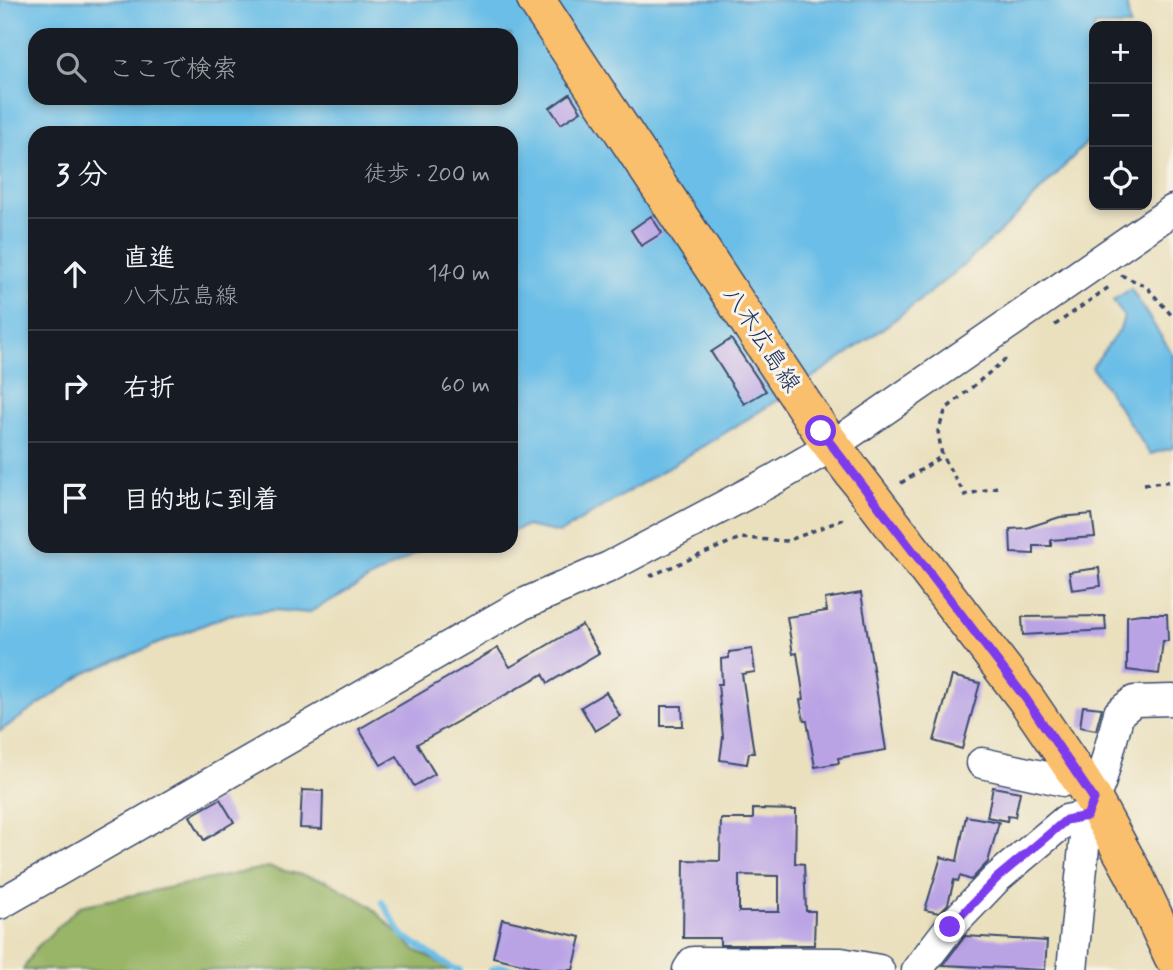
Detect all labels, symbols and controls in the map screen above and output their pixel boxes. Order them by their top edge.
map controls [1089,21,1152,210]
button: + [1089,21,1152,84]
search box [28,28,518,105]
icon: search [52,48,90,86]
text: ここで検索 [108,53,238,87]
button: − [1089,84,1152,147]
button: locate [1089,147,1152,210]
text: 3 分 [56,156,108,195]
text: 徒歩 · 200 m [364,160,490,190]
text: 直進 [123,242,175,276]
icon: ahead [56,255,94,293]
text: 140 m [427,259,490,289]
street label: 八木広島線 [715,281,807,399]
text: 八木広島線 [123,282,238,312]
icon: right [56,367,94,405]
text: 60 m [441,371,490,401]
text: 右折 [123,372,175,406]
route start [805,415,836,446]
icon: arrive [56,479,94,517]
text: 目的地に到着 [123,484,279,518]
route end [934,911,965,942]

